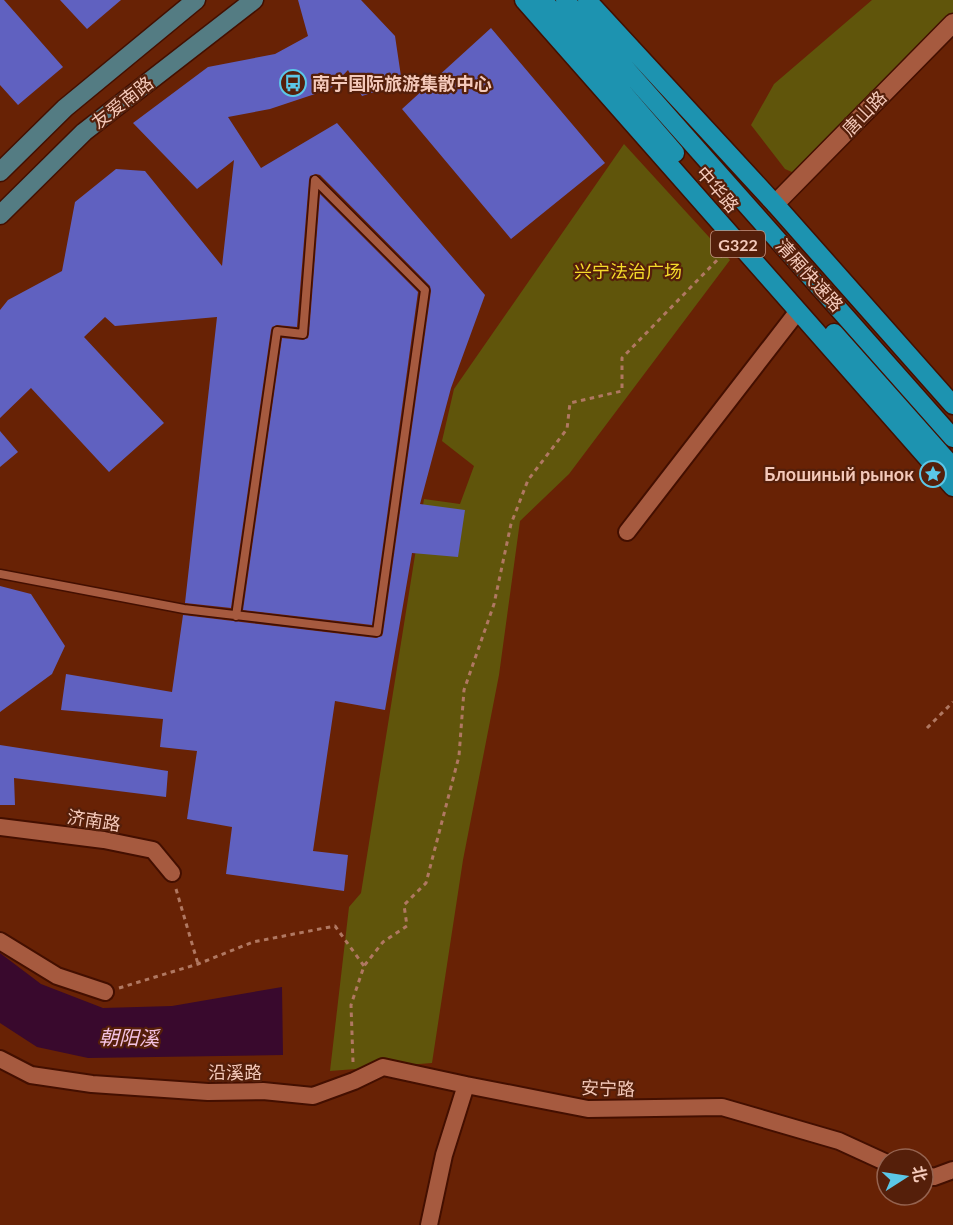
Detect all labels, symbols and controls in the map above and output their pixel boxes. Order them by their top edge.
bus stop icon: 南宁国际旅游集散中心 [278,68,308,98]
street label: 友爱南路 [87,71,157,133]
place label: 南宁国际旅游集散中心 [312,72,492,94]
street label: 唐山路 [837,86,891,140]
street label: 中华路 [692,161,744,217]
road number: G322 [711,231,765,257]
street label: 清厢快速路 [772,234,848,316]
park label: 兴宁法治广场 [574,260,682,282]
place icon: Блошиный рынок [918,459,948,489]
place label: Блошиный рынок [764,463,914,485]
street label: 济南路 [66,805,122,835]
water label: 朝阳溪 [99,1024,161,1050]
street label: 沿溪路 [208,1061,262,1083]
street label: 安宁路 [581,1076,635,1100]
north arrow [875,1147,935,1207]
text: 北 [909,1164,931,1184]

